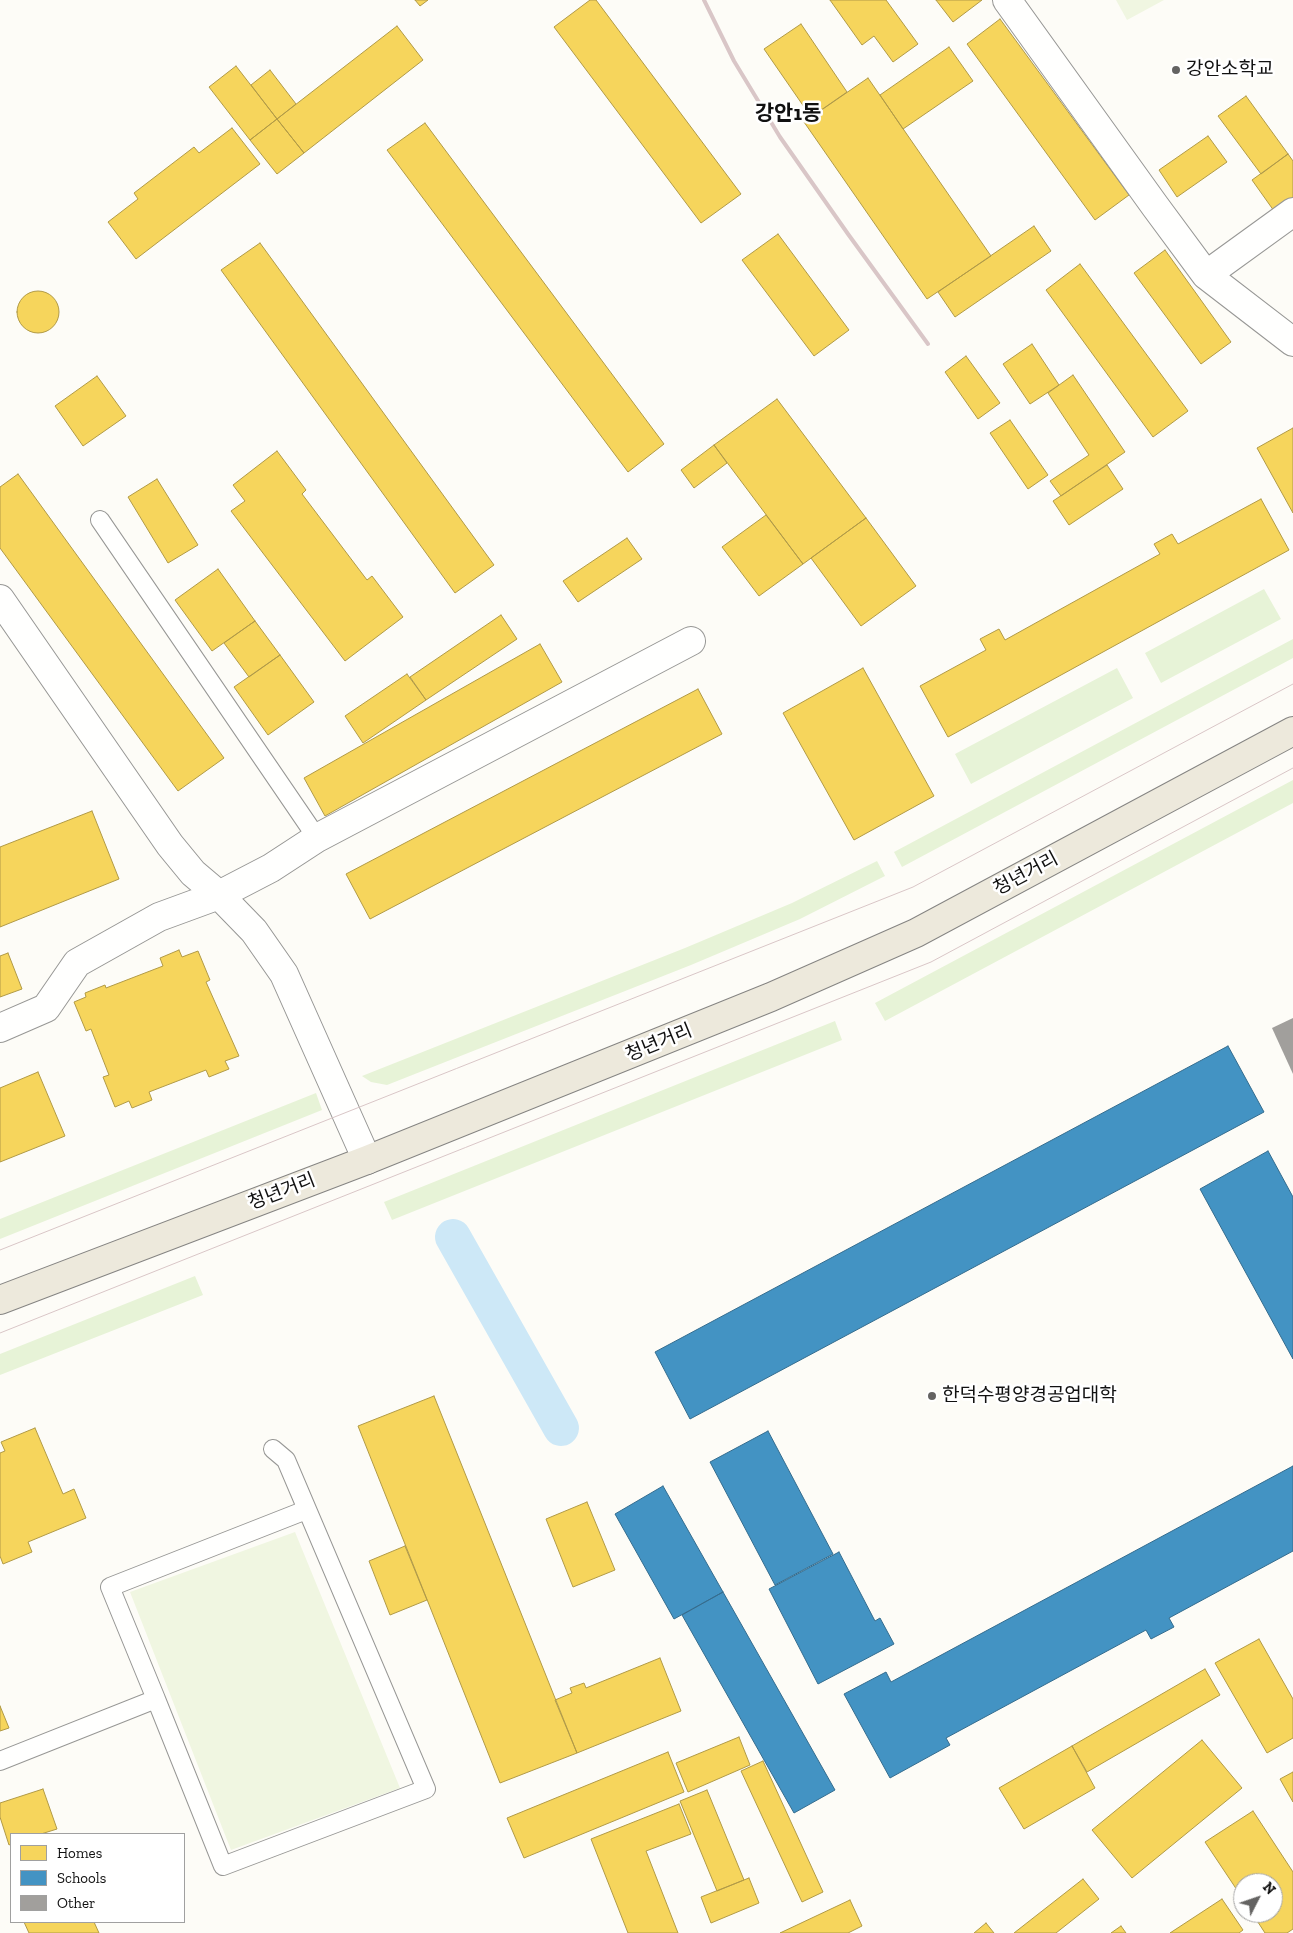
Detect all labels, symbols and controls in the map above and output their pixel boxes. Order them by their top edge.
place label: 강안소학교 [1186,59,1273,81]
marker: 강안소학교 [1170,64,1182,76]
district label: 강안1동 [755,101,821,127]
street label: 청년거리 [990,848,1062,900]
street label: 청년거리 [622,1019,696,1067]
street label: 청년거리 [245,1169,319,1215]
place label: 한덕수평양경공업대학 [942,1385,1117,1407]
marker: 한덕수평양경공업대학 [926,1390,938,1402]
legend [10,1833,185,1923]
text: Homes [57,1844,102,1862]
text: Schools [57,1869,106,1887]
north arrow [1233,1873,1283,1923]
text: N [1259,1879,1279,1898]
text: Other [57,1894,95,1912]

